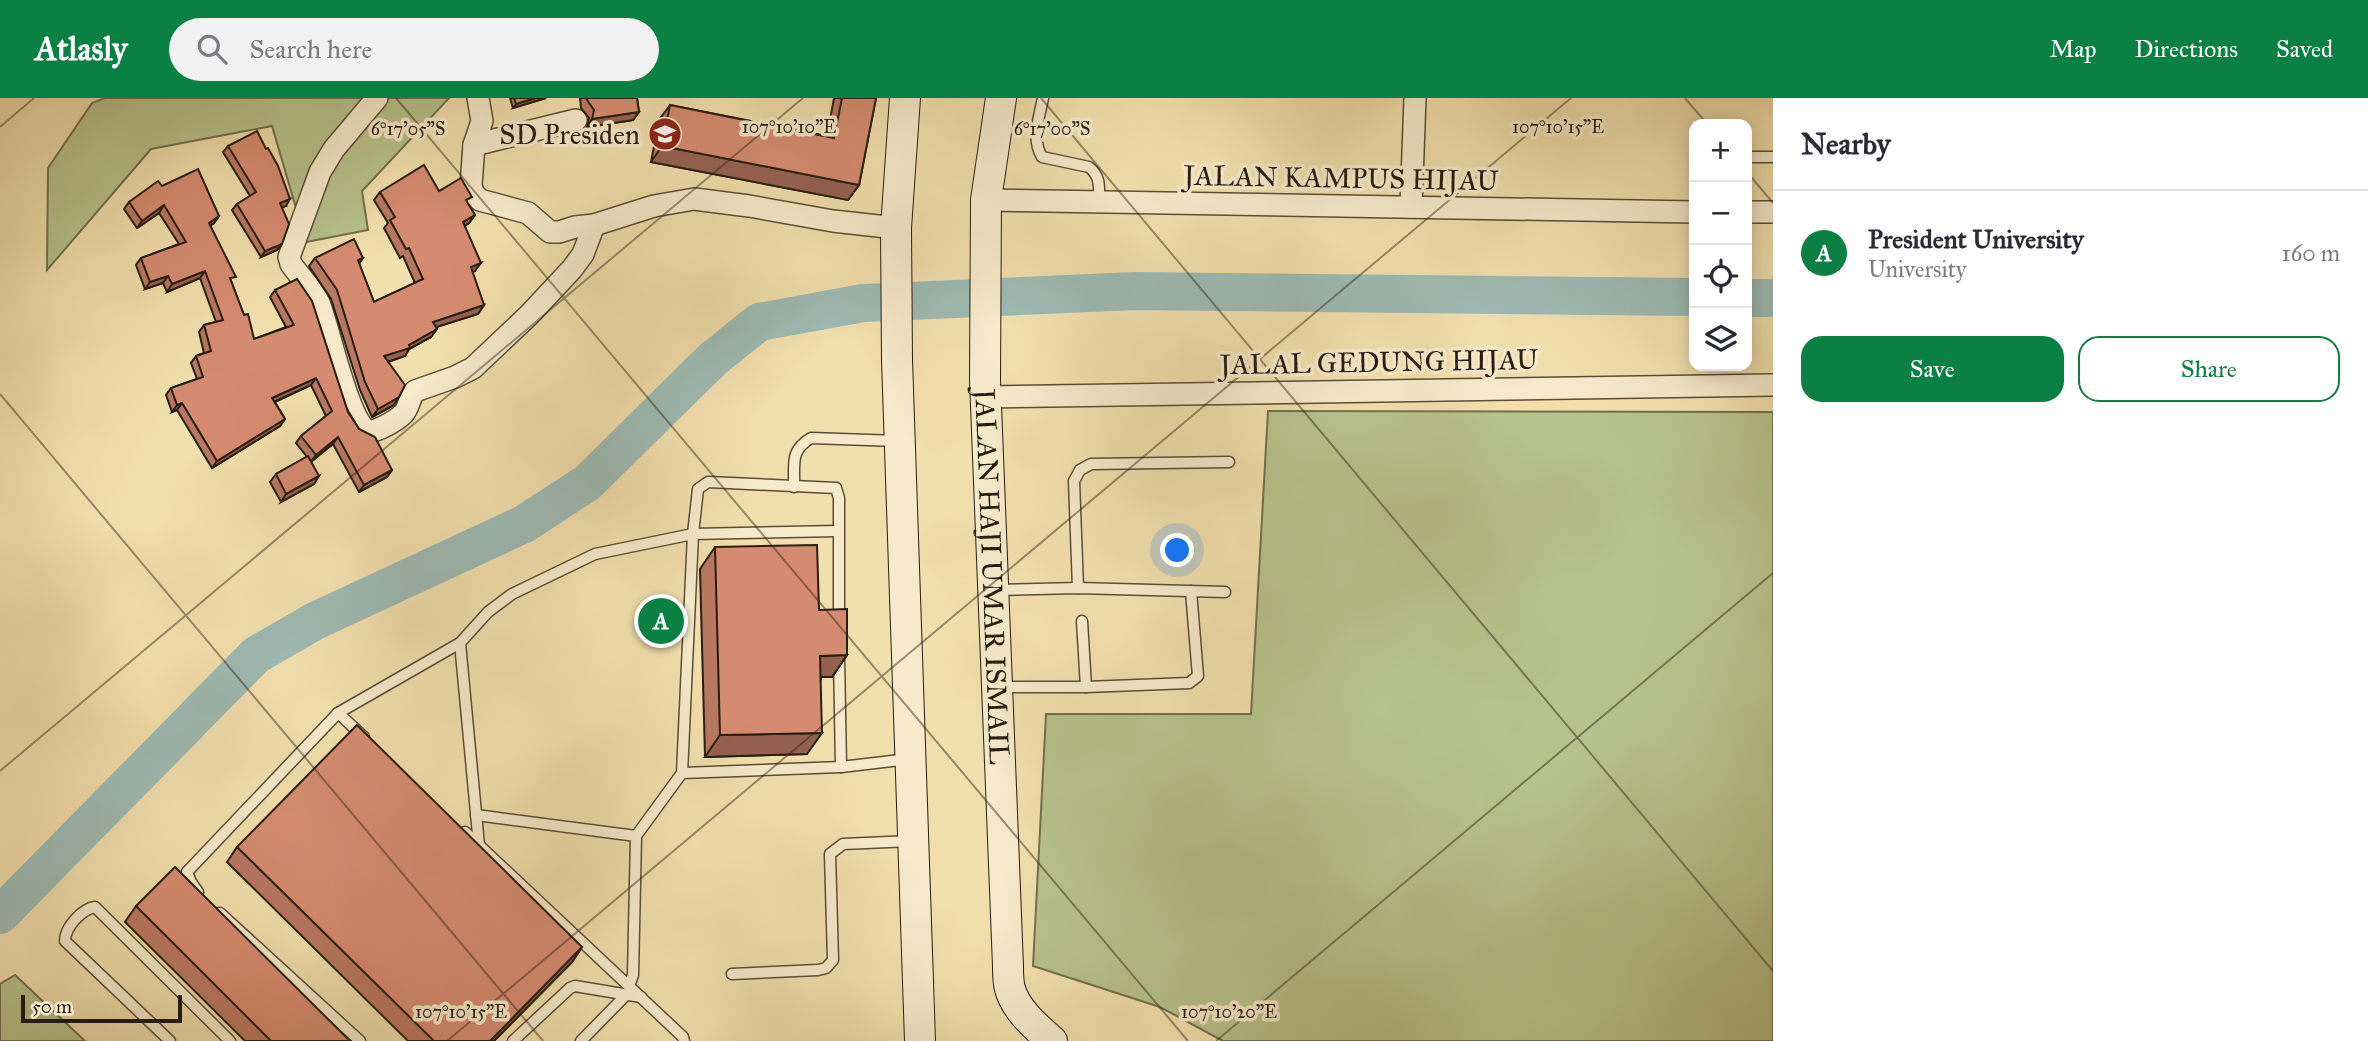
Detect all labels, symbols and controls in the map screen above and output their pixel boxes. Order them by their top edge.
search box [169,18,659,81]
text: Atlasly [35,29,127,69]
icon: search [193,30,231,68]
text: Search here [249,33,372,65]
text: Map [2050,34,2097,64]
text: Directions [2135,34,2238,64]
text: Saved [2276,34,2333,64]
school or university icon: SD Presiden [646,115,684,153]
text: 107°10'10"E [742,116,836,138]
text: 107°10'15"E [1512,116,1604,138]
place label: SD Presiden [499,117,640,152]
text: 6°17'05"S [371,118,445,140]
text: 6°17'00"S [1014,118,1090,140]
map controls [1689,119,1752,371]
button: + [1689,119,1752,182]
text: Nearby [1801,126,1891,162]
street label: JALAN KAMPUS HIJAU [1180,158,1500,198]
button: − [1689,182,1752,245]
text: President University [1868,223,2084,255]
text: A [1816,239,1832,267]
text: 160 m [2282,239,2340,267]
button: locate [1689,245,1752,308]
text: University [1868,255,1967,283]
button: layers [1689,308,1752,371]
button: Save [1801,336,2064,402]
button: Share [2078,336,2340,402]
street label: JALAL GEDUNG HIJAU [1216,342,1539,382]
street label: JALAN HAJI UMAR ISMAIL [968,385,1018,766]
your location [1160,533,1194,567]
pin: A [638,595,684,647]
scale bar [21,992,182,1024]
text: 50 m [32,995,72,1018]
text: 107°10'15"E [415,1001,507,1023]
text: 107°10'20"E [1181,1001,1277,1023]

